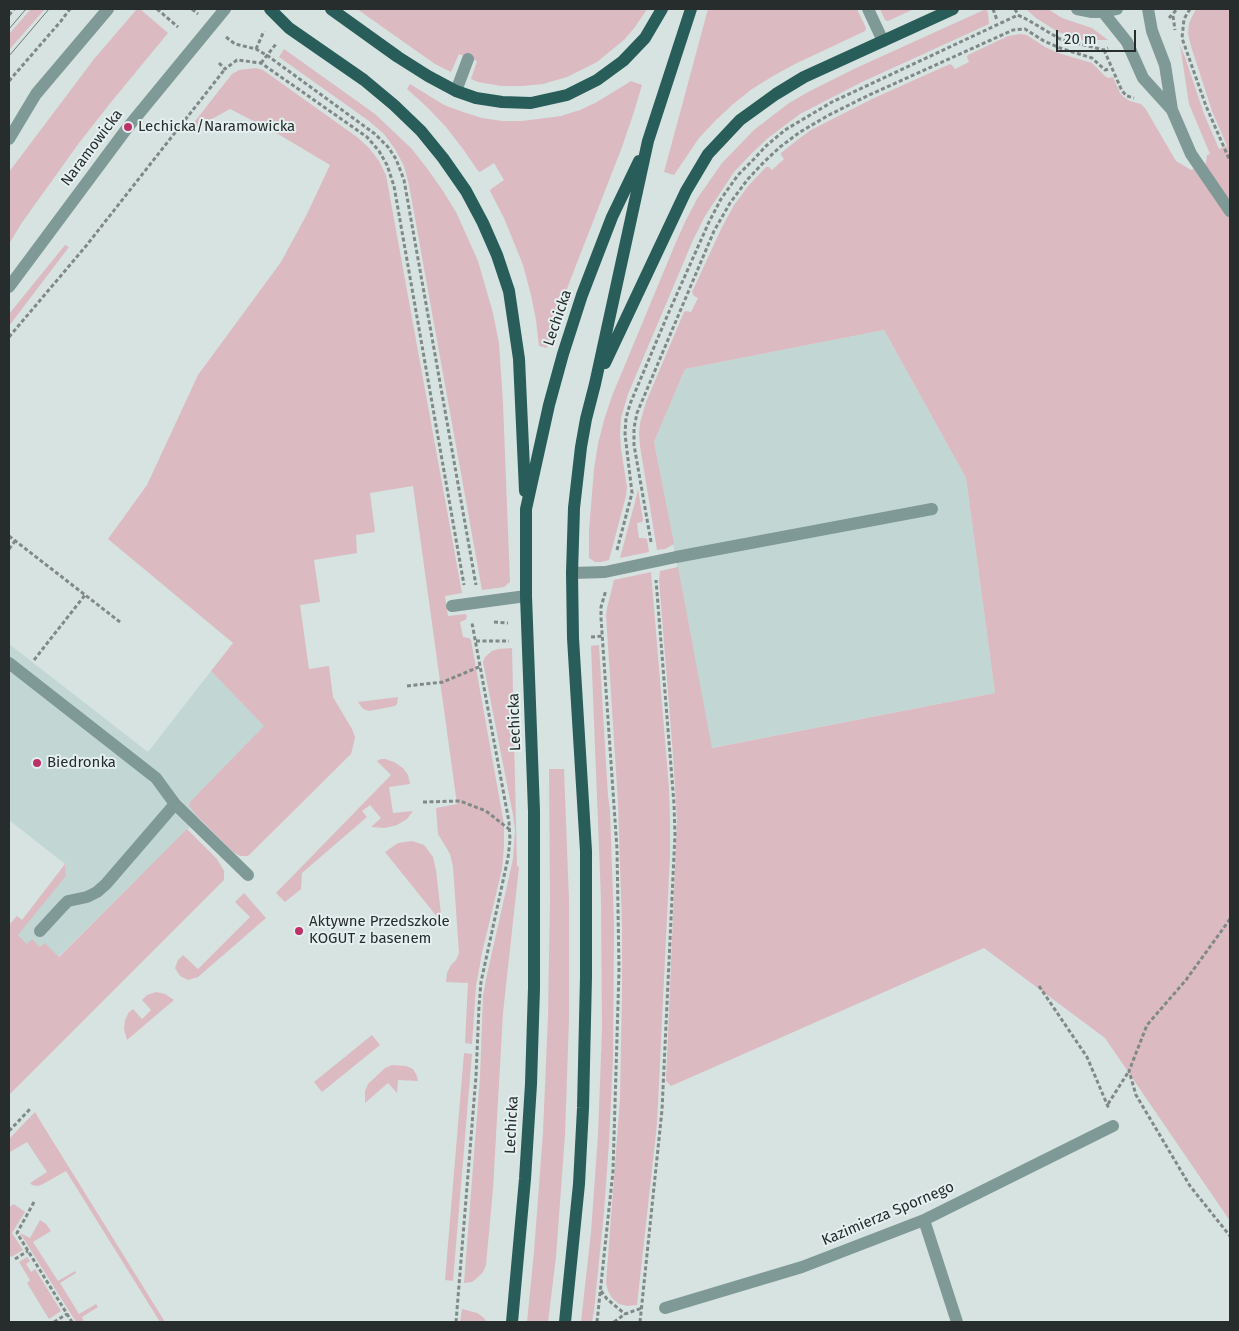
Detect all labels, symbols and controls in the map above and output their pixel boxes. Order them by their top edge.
scale bar [1059,20,1139,52]
text: 20 m [1064,30,1097,48]
street label: Naramowicka [57,106,127,190]
place label: Lechicka/Naramowicka [138,118,295,136]
marker: Lechicka/Naramowicka [122,121,134,133]
street label: Lechicka [540,288,576,348]
street label: Lechicka [505,693,525,751]
place label: Biedronka [47,754,116,772]
marker: Biedronka [31,757,43,769]
place label: Aktywne Przedszkole KOGUT z basenem [309,913,450,948]
marker: Aktywne Przedszkole KOGUT z basenem [293,925,305,937]
street label: Lechicka [501,1095,523,1155]
street label: Kazimierza Spornego [819,1178,957,1250]

